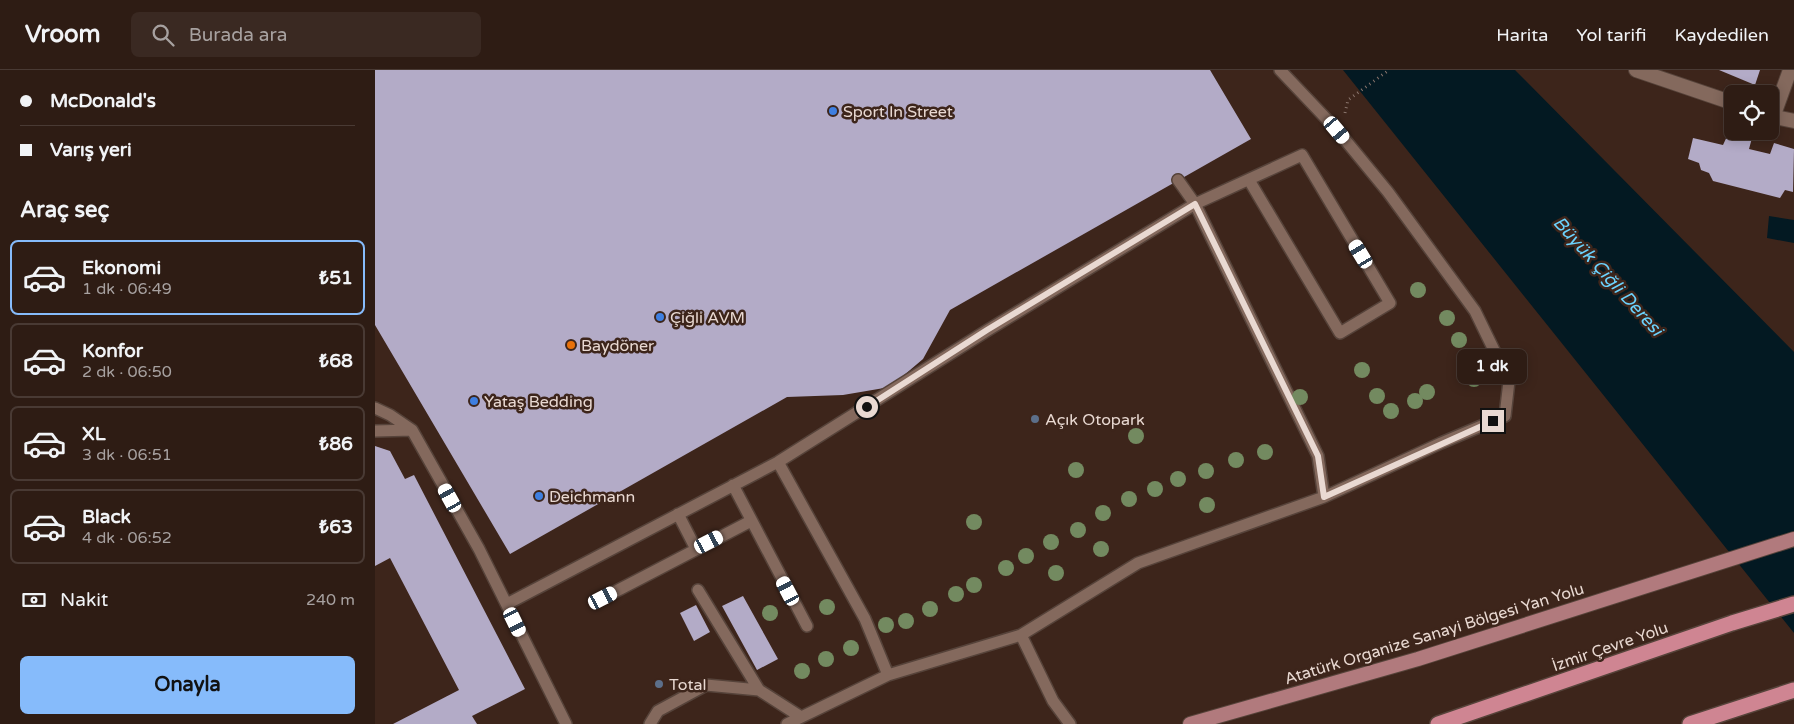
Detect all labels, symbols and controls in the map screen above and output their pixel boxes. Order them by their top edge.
search box [131,12,481,57]
text: Vroom [25,20,101,49]
icon: search [149,21,177,49]
text: Burada ara [189,24,287,46]
text: Harita [1496,24,1548,46]
text: Yol tarifi [1576,24,1646,46]
text: Kaydedilen [1674,24,1769,46]
map controls [1724,85,1779,140]
button: locate [1724,85,1779,140]
text: McDonald's [50,90,156,112]
place label: Sport In Street [843,102,953,122]
marker: Sport In Street [827,105,839,117]
car [1321,114,1352,146]
text: Varış yeri [50,139,132,161]
text: Araç seç [20,197,109,223]
water label: Büyük Çiğli Deresi [1548,212,1669,342]
car [1346,237,1375,271]
icon: car [22,255,67,300]
text: Ekonomi [82,257,161,279]
text: ₺51 [319,267,353,289]
text: 1 dk · 06:49 [82,279,172,299]
place label: Çiğli AVM [670,308,745,328]
marker: Çiğli AVM [654,311,666,323]
place label: Baydöner [581,336,655,356]
icon: car [22,338,67,383]
marker: Baydöner [565,339,577,351]
text: Konfor [82,340,143,362]
callout: 1 dk [1458,348,1528,384]
text: ₺68 [319,350,353,372]
text: 1 dk [1475,356,1509,376]
text: 2 dk · 06:50 [82,362,172,382]
place label: Yataş Bedding [484,392,593,412]
marker: Yataş Bedding [468,395,480,407]
route start [856,396,878,418]
place label: Açık Otopark [1045,410,1145,430]
route end [1482,410,1504,432]
marker: Açık Otopark [1029,413,1041,425]
icon: car [22,421,67,466]
text: XL [82,423,106,445]
text: ₺86 [319,433,353,455]
text: 3 dk · 06:51 [82,445,172,465]
car [436,481,463,515]
place label: Deichmann [549,487,635,507]
marker: Deichmann [533,490,545,502]
icon: car [22,504,67,549]
text: Black [82,506,131,528]
text: ₺63 [319,516,353,538]
text: 4 dk · 06:52 [82,528,172,548]
car [692,529,725,555]
car [774,574,801,608]
street label: Atatürk Organize Sanayi Bölgesi Yan Yolu [1282,579,1587,689]
car [586,585,619,611]
icon: cash [20,586,48,614]
text: Nakit [60,589,108,611]
text: 240 m [306,590,355,610]
car [501,605,528,639]
street label: İzmir Çevre Yolu [1550,618,1671,676]
button: Onayla [20,656,355,714]
place label: Total [669,675,706,695]
marker: Total [653,678,665,690]

